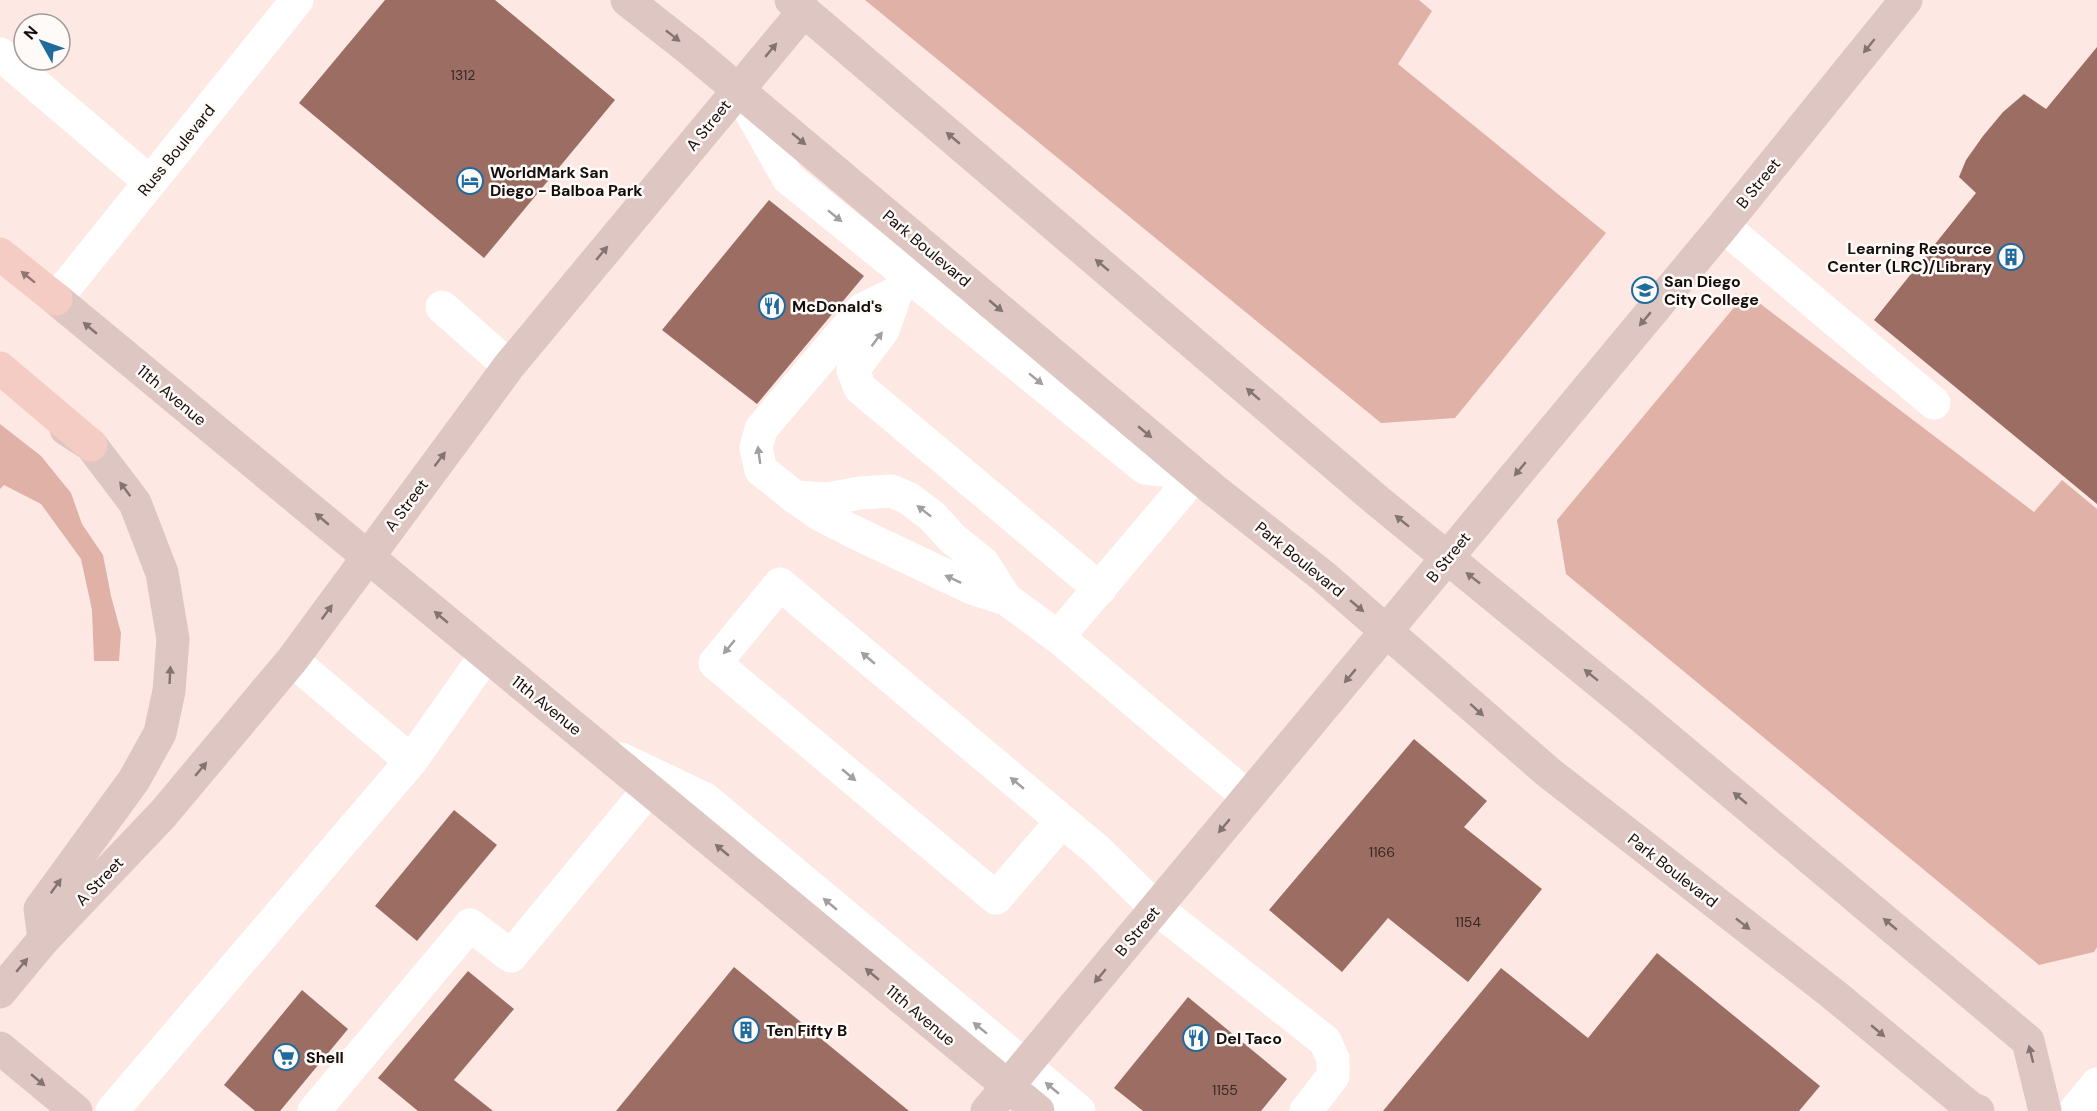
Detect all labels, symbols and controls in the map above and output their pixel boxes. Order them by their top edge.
north arrow [12,12,72,72]
text: N [19,21,43,44]
one-way arrow [665,29,681,42]
one-way arrow [1863,38,1876,53]
one-way arrow [764,43,777,58]
house number: 1312 [451,66,475,84]
street label: A Street [681,95,736,155]
street label: Russ Boulevard [133,100,220,200]
one-way arrow [946,132,961,145]
one-way arrow [791,133,807,146]
street label: B Street [1732,154,1785,213]
place label: WorldMark San Diego - Balboa Park [490,162,643,201]
hotel icon: WorldMark San Diego - Balboa Park [455,166,485,196]
street label: Park Boulevard [878,205,975,291]
one-way arrow [828,210,843,222]
place label: Learning Resource Center (LRC)/Library [1827,238,1992,277]
building icon: Learning Resource Center (LRC)/Library [1996,242,2026,272]
one-way arrow [596,245,609,261]
one-way arrow [1094,258,1110,271]
one-way arrow [20,270,36,283]
place label: San Diego City College [1664,271,1759,310]
school or university icon: San Diego City College [1630,275,1660,305]
restaurant icon: McDonald's [757,291,787,321]
place label: McDonald's [792,296,883,317]
one-way arrow [988,299,1003,312]
one-way arrow [1639,311,1652,327]
one-way arrow [83,322,98,335]
one-way arrow [870,331,883,347]
street label: 11th Avenue [133,360,211,430]
one-way arrow [1028,372,1043,385]
one-way arrow [1246,388,1261,401]
one-way arrow [1137,425,1153,438]
one-way arrow [754,445,763,464]
one-way arrow [434,451,446,467]
one-way arrow [1514,461,1527,477]
street label: A Street [380,475,433,536]
one-way arrow [119,482,131,498]
one-way arrow [917,505,932,517]
one-way arrow [315,513,330,526]
one-way arrow [1394,515,1409,527]
street label: Park Boulevard [1251,517,1349,602]
street label: B Street [1422,528,1475,587]
one-way arrow [1465,571,1481,584]
one-way arrow [944,574,961,583]
one-way arrow [1349,599,1364,612]
one-way arrow [320,605,332,620]
one-way arrow [433,611,449,624]
one-way arrow [723,639,735,654]
one-way arrow [861,652,876,665]
one-way arrow [166,666,175,685]
one-way arrow [1343,668,1356,684]
one-way arrow [1584,669,1599,682]
street label: 11th Avenue [507,671,586,740]
one-way arrow [1469,703,1484,716]
one-way arrow [194,762,207,777]
one-way arrow [841,768,857,781]
one-way arrow [1010,777,1025,790]
one-way arrow [1732,792,1748,805]
one-way arrow [1218,818,1231,834]
street label: Park Boulevard [1623,829,1722,912]
house number: 1166 [1369,843,1395,861]
one-way arrow [715,844,730,857]
street label: A Street [71,852,128,910]
one-way arrow [50,879,62,894]
one-way arrow [822,897,838,910]
street label: B Street [1110,902,1164,961]
house number: 1154 [1455,913,1481,931]
one-way arrow [1882,917,1898,930]
one-way arrow [1736,918,1751,930]
one-way arrow [15,958,28,973]
one-way arrow [865,968,880,981]
one-way arrow [1094,968,1107,983]
street label: 11th Avenue [882,980,960,1050]
building icon: Ten Fifty B [731,1015,761,1045]
place label: Ten Fifty B [766,1020,847,1041]
one-way arrow [972,1022,988,1035]
restaurant icon: Del Taco [1181,1023,1211,1053]
one-way arrow [1870,1024,1885,1037]
place label: Del Taco [1216,1028,1282,1049]
supermarket icon: Shell [271,1042,301,1072]
one-way arrow [2026,1045,2036,1063]
place label: Shell [306,1047,344,1068]
one-way arrow [30,1073,46,1086]
house number: 1155 [1212,1081,1238,1099]
one-way arrow [1044,1082,1060,1095]

